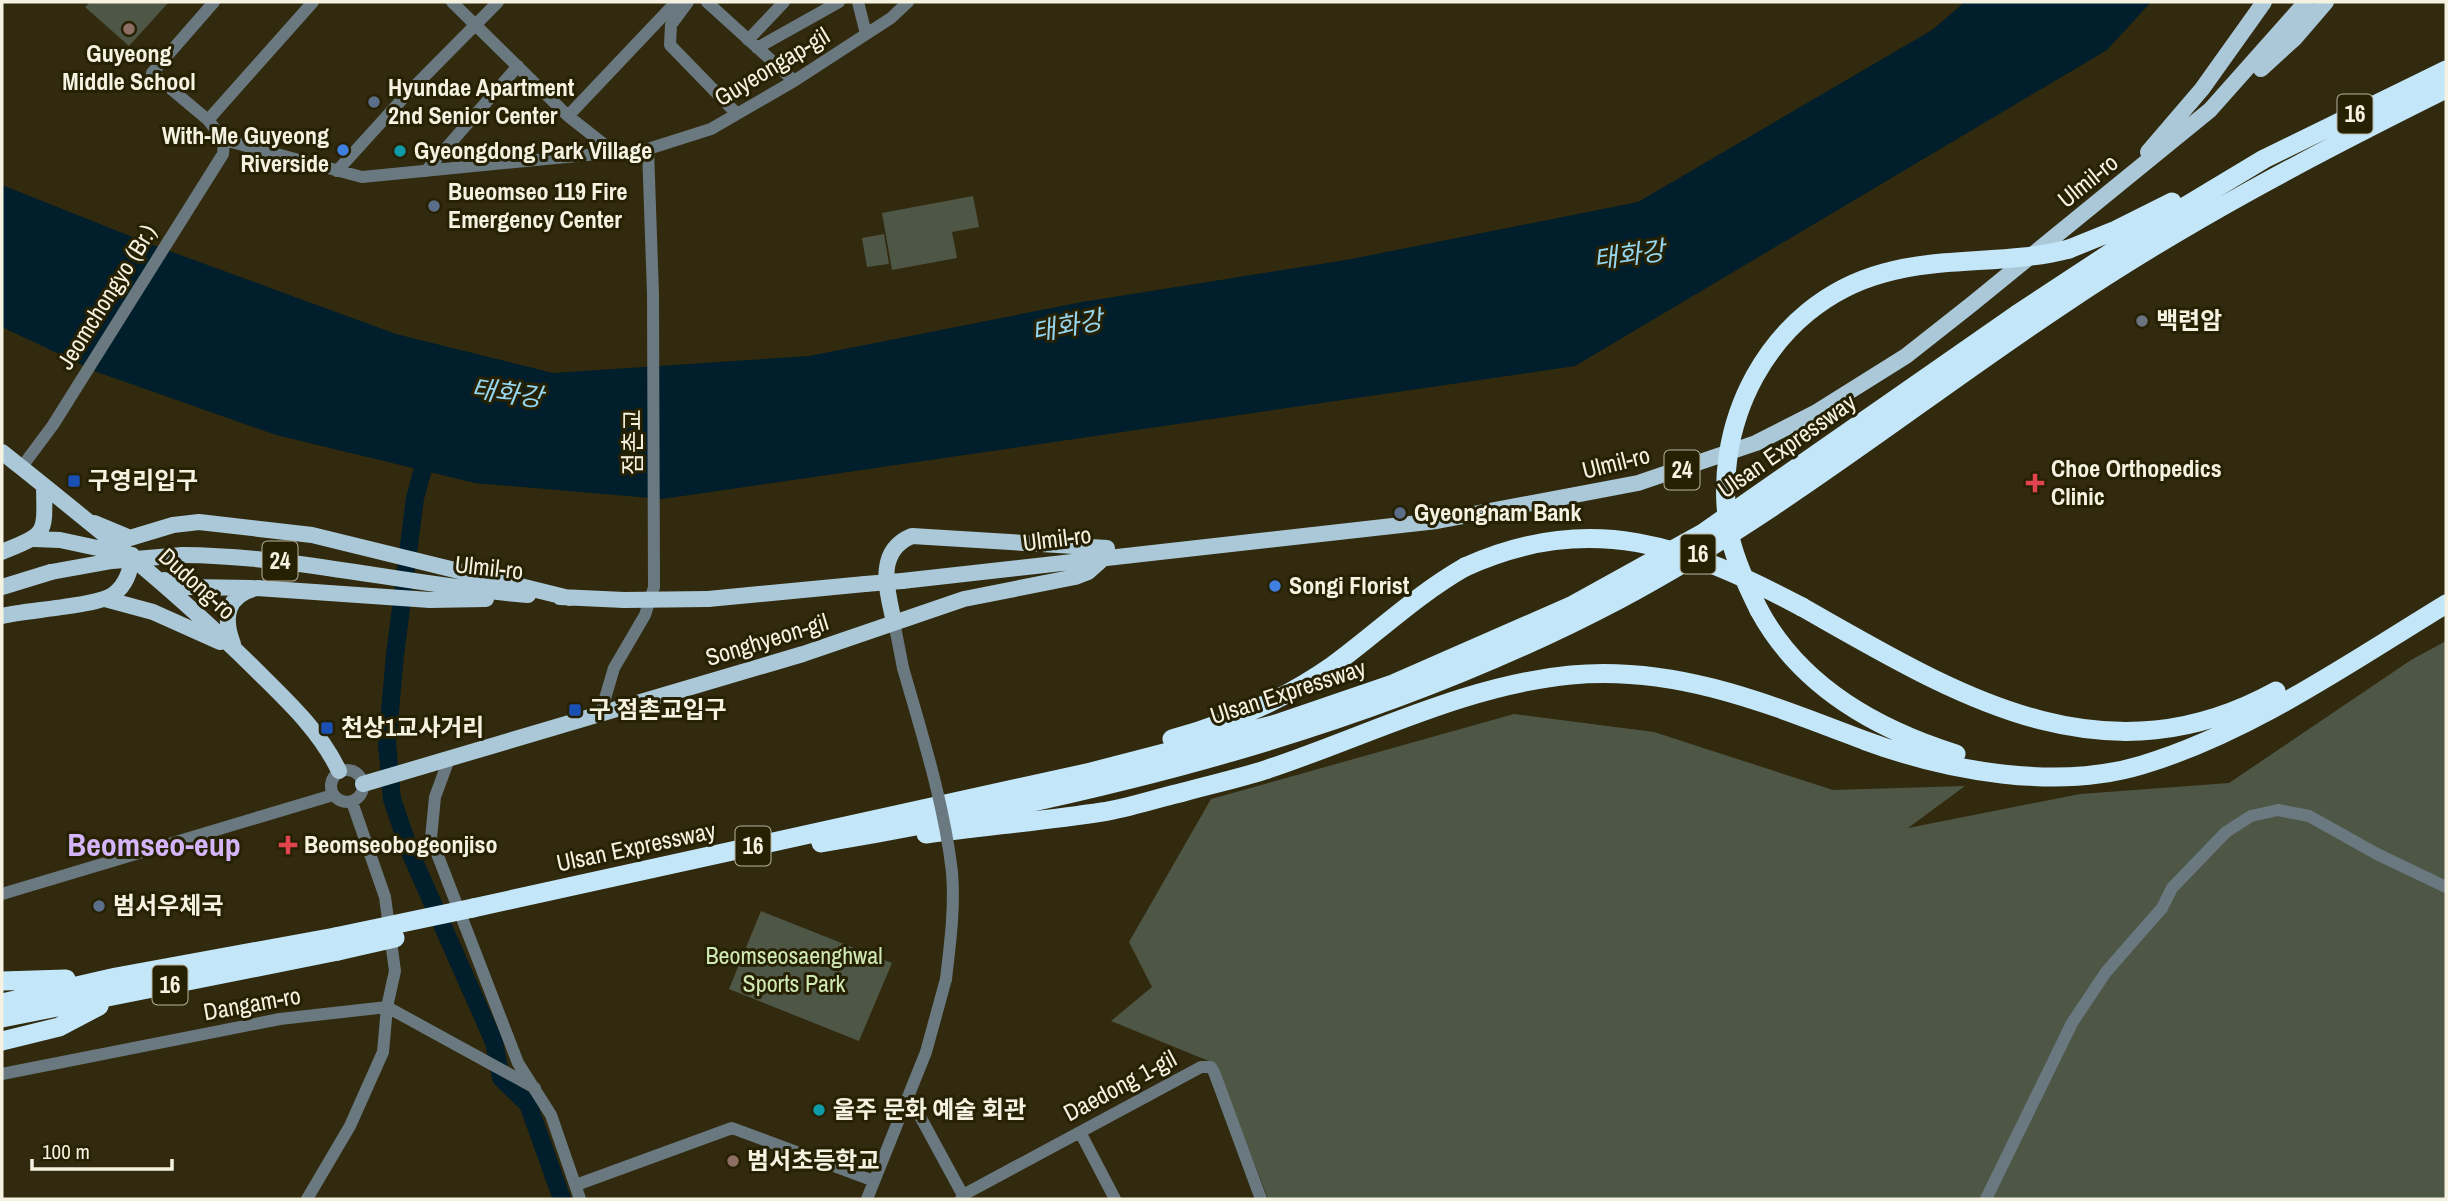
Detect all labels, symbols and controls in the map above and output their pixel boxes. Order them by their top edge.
street label: Guyeongap-gil [708,19,835,113]
marker: Guyeong Middle School [121,21,137,37]
place label: Guyeong Middle School [62,37,196,97]
place label: Hyundae Apartment 2nd Senior Center [388,71,575,131]
marker: Hyundae Apartment 2nd Senior Center [366,94,382,110]
road number: 16 [2338,94,2372,134]
place label: With-Me Guyeong Riverside [162,119,329,179]
place label: Gyeongdong Park Village [414,134,652,166]
marker: With-Me Guyeong Riverside [335,142,351,158]
marker: Gyeongdong Park Village [392,143,408,159]
street label: Ulmil-ro [2051,146,2124,214]
place label: Bueomseo 119 Fire Emergency Center [448,175,627,235]
marker: Bueomseo 119 Fire Emergency Center [426,198,442,214]
street label: Jeomchongyo (Br.) [49,218,163,375]
water label: 태화강 [1591,232,1670,277]
water label: 태화강 [1028,301,1108,350]
place label: 백련암 [2156,304,2222,336]
marker: 백련암 [2134,313,2150,329]
water label: 태화강 [469,370,548,415]
street label: Ulsan Expressway [1711,386,1862,505]
street label: 점촌교 [616,409,648,475]
street label: Ulmil-ro [1578,438,1653,486]
road number: 24 [1664,450,1700,490]
place label: Choe Orthopedics Clinic [2051,452,2222,512]
place label: 구영리입구 [88,464,198,496]
marker: 구영리입구 [66,473,82,489]
marker: Choe Orthopedics Clinic [2025,473,2045,493]
place label: Gyeongnam Bank [1414,496,1581,528]
marker: Gyeongnam Bank [1392,505,1408,521]
street label: Ulmil-ro [1021,518,1093,558]
road number: 16 [1680,534,1716,574]
street label: Dudong-ro [152,540,243,626]
road number: 24 [262,541,298,580]
street label: Ulmil-ro [453,547,525,587]
place label: Songi Florist [1289,569,1410,601]
marker: Songi Florist [1267,578,1283,594]
street label: Songhyeon-gil [701,605,832,673]
street label: Ulsan Expressway [1206,651,1370,731]
place label: 구 점촌교입구 [589,693,727,725]
marker: 구 점촌교입구 [567,702,583,718]
place label: 천상1교사거리 [341,711,484,743]
marker: 천상1교사거리 [319,720,335,736]
street label: Ulsan Expressway [553,814,718,878]
district label: Beomseo-eup [67,823,241,866]
road number: 16 [736,826,770,866]
place label: Beomseobogeonjiso [304,828,498,860]
marker: Beomseobogeonjiso [278,835,298,855]
place label: 범서우체국 [113,889,223,921]
marker: 범서우체국 [91,898,107,914]
park label: Beomseosaenghwal Sports Park [705,939,883,999]
road number: 16 [152,966,188,1004]
street label: Dangam-ro [201,979,303,1027]
street label: Daedong 1-gil [1057,1042,1182,1128]
place label: 울주 문화 예술 회관 [833,1093,1026,1125]
marker: 울주 문화 예술 회관 [811,1102,827,1118]
scale bar [32,1128,172,1172]
text: 100 m [42,1137,90,1166]
place label: 범서초등학교 [747,1144,879,1176]
marker: 범서초등학교 [725,1153,741,1169]

